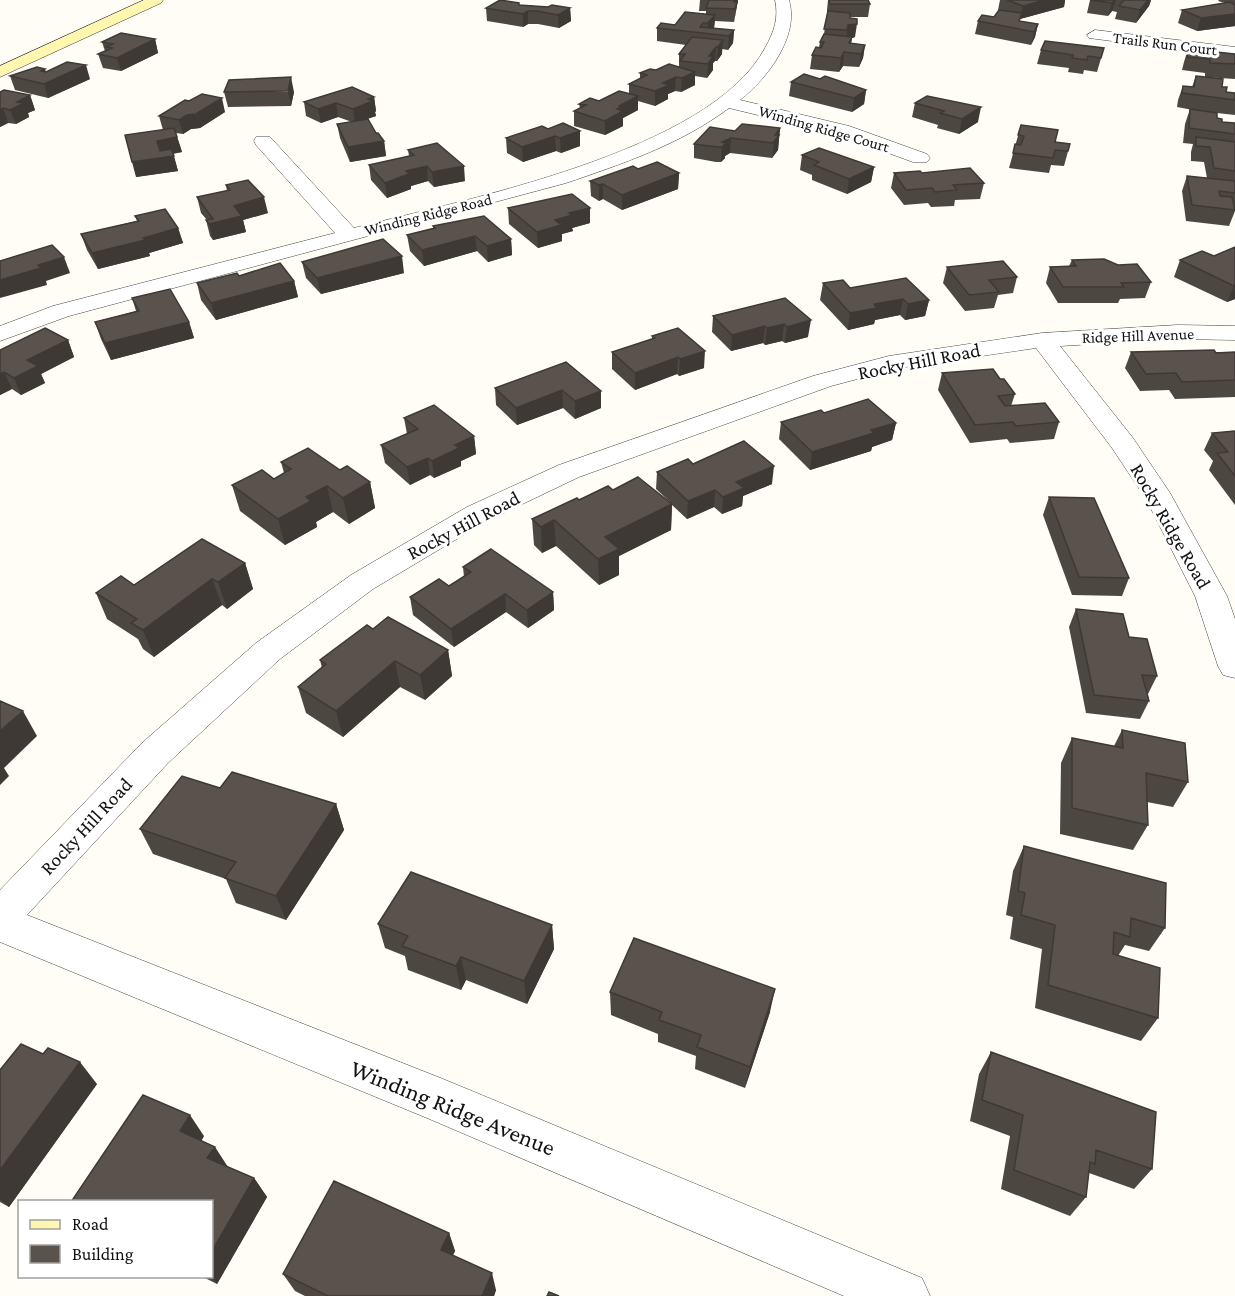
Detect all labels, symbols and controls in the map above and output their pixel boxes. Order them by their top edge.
street label: Trails Run Court [1112,29,1219,58]
street label: Winding Ridge Court [756,102,892,156]
street label: Winding Ridge Road [363,190,494,240]
street label: Ridge Hill Avenue [1082,325,1195,347]
street label: Rocky Hill Road [856,338,983,385]
street label: Rocky Ridge Road [1125,460,1216,593]
street label: Rocky Hill Road [403,486,524,565]
street label: Rocky Hill Road [36,773,137,880]
street label: Winding Ridge Avenue [347,1054,559,1161]
legend [18,1200,213,1278]
text: Road [72,1214,109,1234]
text: Building [72,1244,134,1264]

